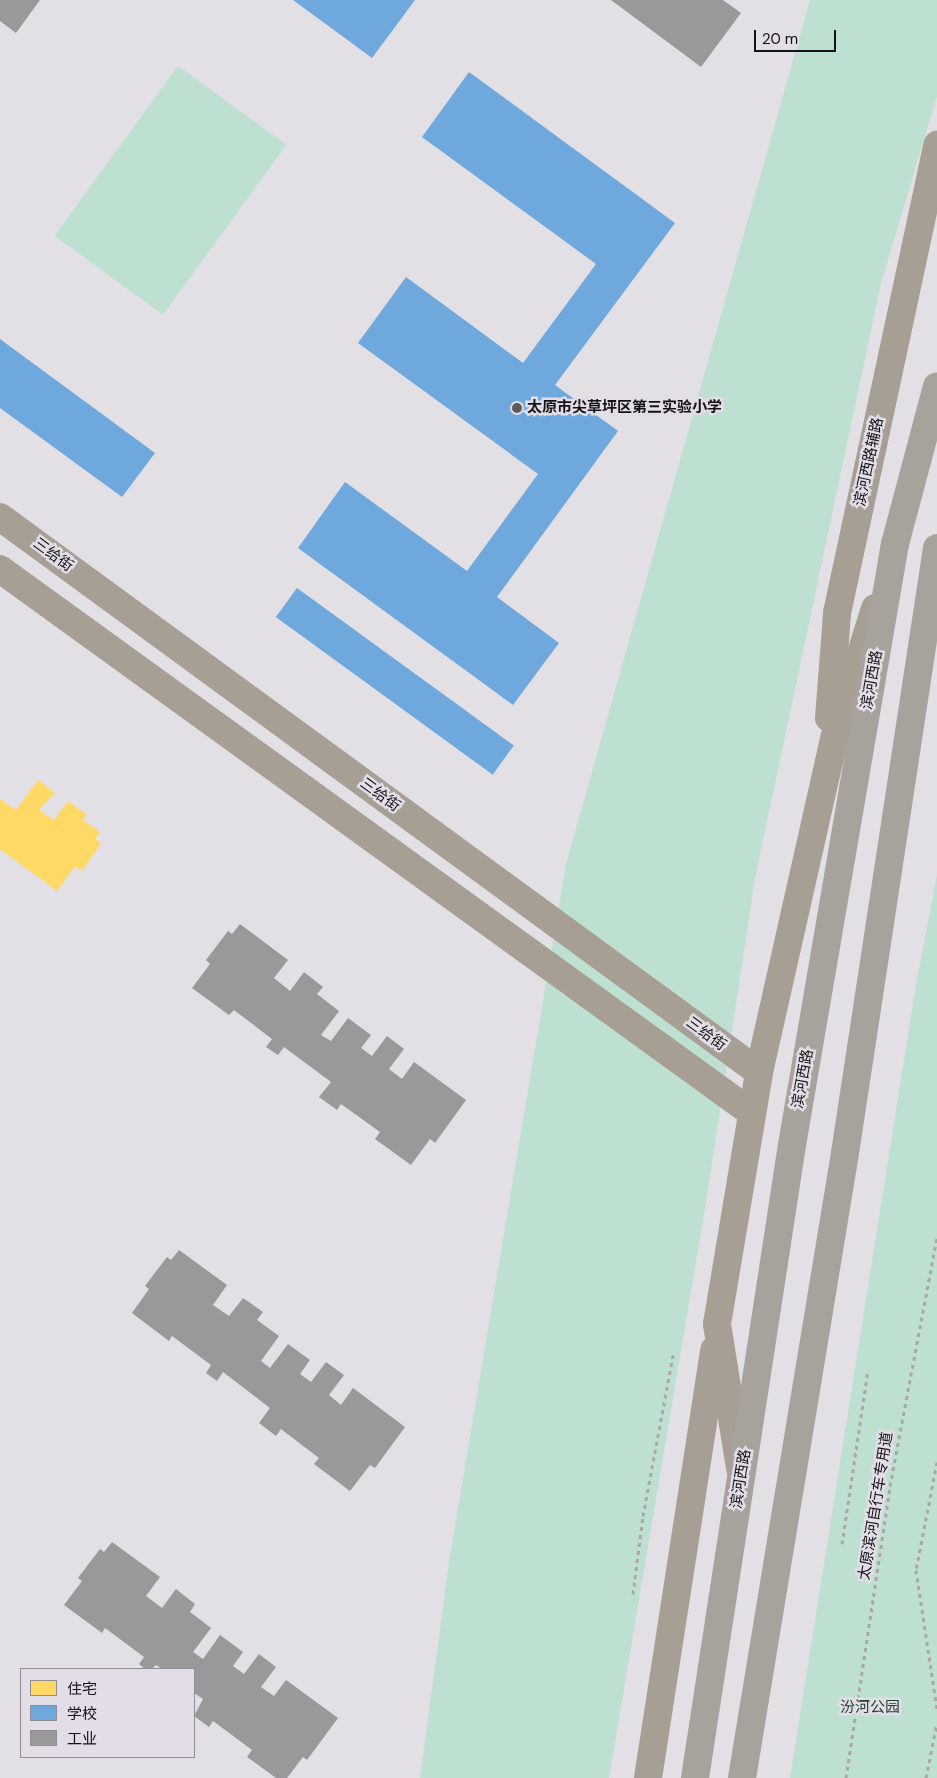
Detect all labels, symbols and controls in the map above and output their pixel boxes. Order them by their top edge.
scale bar [757,20,840,52]
text: 20 m [762,29,798,49]
place label: 太原市尖草坪区第三实验小学 [527,399,722,417]
marker: 太原市尖草坪区第三实验小学 [511,402,523,414]
street label: 滨河西路辅路 [851,416,887,508]
street label: 三给街 [30,534,76,576]
street label: 滨河西路 [858,649,886,711]
street label: 三给街 [357,774,403,816]
street label: 三给街 [683,1013,729,1055]
street label: 滨河西路 [789,1048,817,1110]
street label: 太原滨河自行车专用道 [855,1431,897,1581]
street label: 滨河西路 [727,1448,755,1510]
legend [20,1668,195,1758]
text: 住宅 [67,1679,97,1699]
park label: 汾河公园 [840,1699,900,1717]
text: 学校 [67,1704,97,1724]
text: 工业 [67,1729,97,1749]

